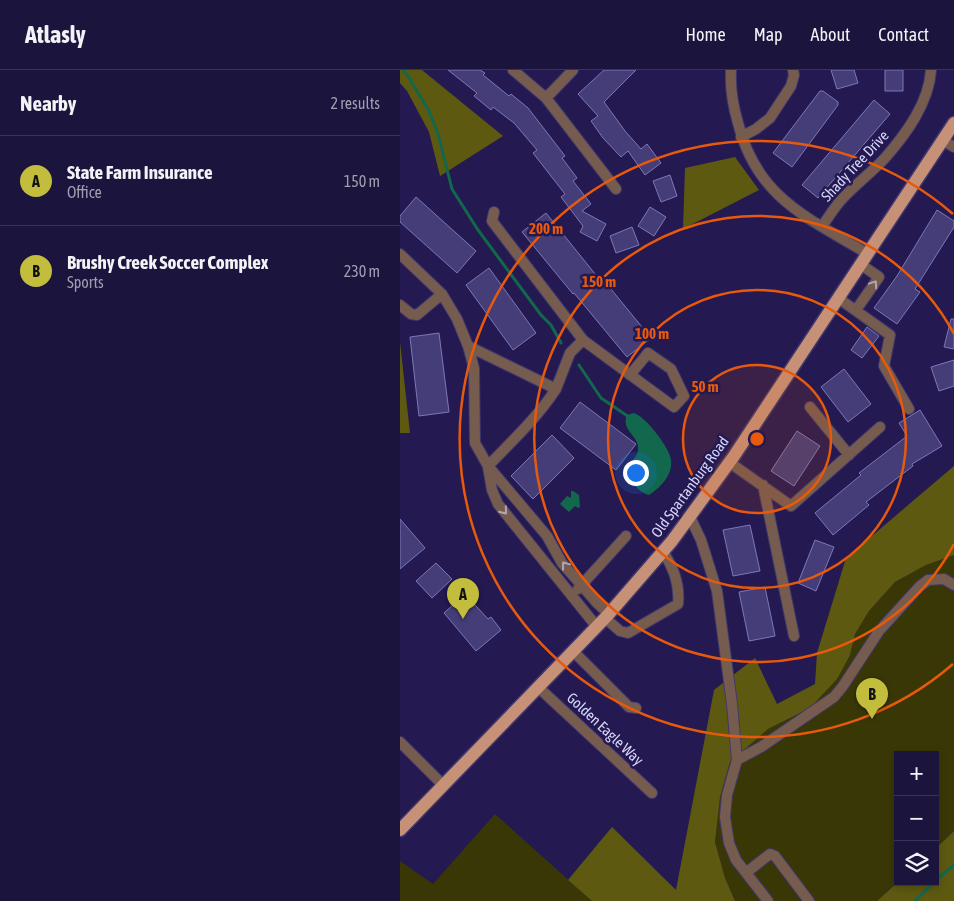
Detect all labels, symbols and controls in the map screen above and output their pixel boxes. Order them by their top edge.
text: Atlasly [25,21,86,48]
text: Home [686,24,726,45]
text: Map [754,24,783,45]
text: About [811,24,850,45]
text: Contact [878,24,929,45]
text: Nearby [20,91,76,115]
text: 2 results [330,94,380,112]
street label: Shady Tree Drive [817,127,892,205]
text: State Farm Insurance [67,161,213,183]
text: A [32,172,40,190]
text: 150 m [344,172,380,190]
text: Office [67,183,102,201]
text: 200 m [529,220,563,237]
text: Brushy Creek Soccer Complex [67,251,268,273]
text: B [32,262,40,280]
text: 230 m [344,262,380,280]
text: Sports [67,273,104,291]
text: 150 m [582,273,616,290]
one-way arrow [868,280,877,290]
text: 100 m [635,325,669,342]
text: 50 m [692,378,719,395]
centre of rings [748,430,766,448]
street label: Old Spartanburg Road [647,433,732,540]
your location [623,460,649,486]
one-way arrow [499,505,507,514]
one-way arrow [562,562,570,571]
pin: A [447,578,479,619]
pin: B [856,678,888,719]
street label: Golden Eagle Way [564,689,647,768]
map controls [894,751,939,886]
button: + [894,751,939,796]
button: − [894,796,939,841]
button: layers [894,841,939,886]

